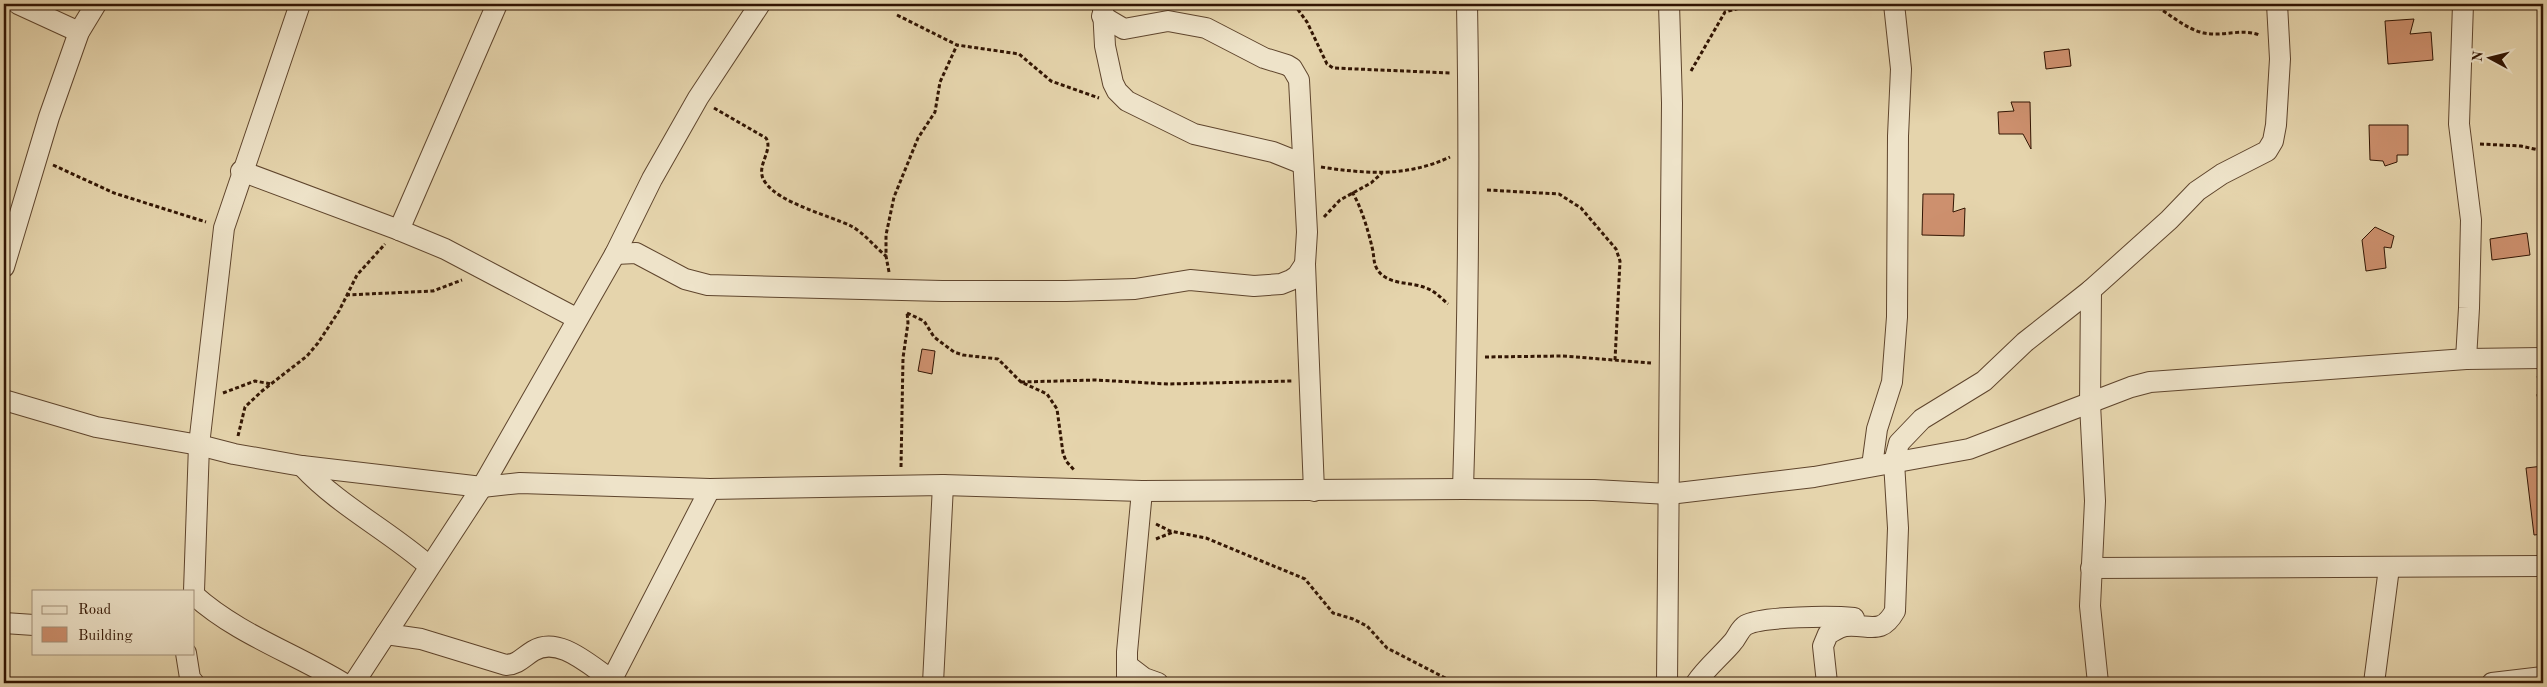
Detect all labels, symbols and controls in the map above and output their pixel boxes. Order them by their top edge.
north arrow [2464,32,2514,82]
text: N [2470,50,2486,63]
legend [32,590,195,654]
text: Road [78,603,112,618]
text: Building [78,629,133,644]

